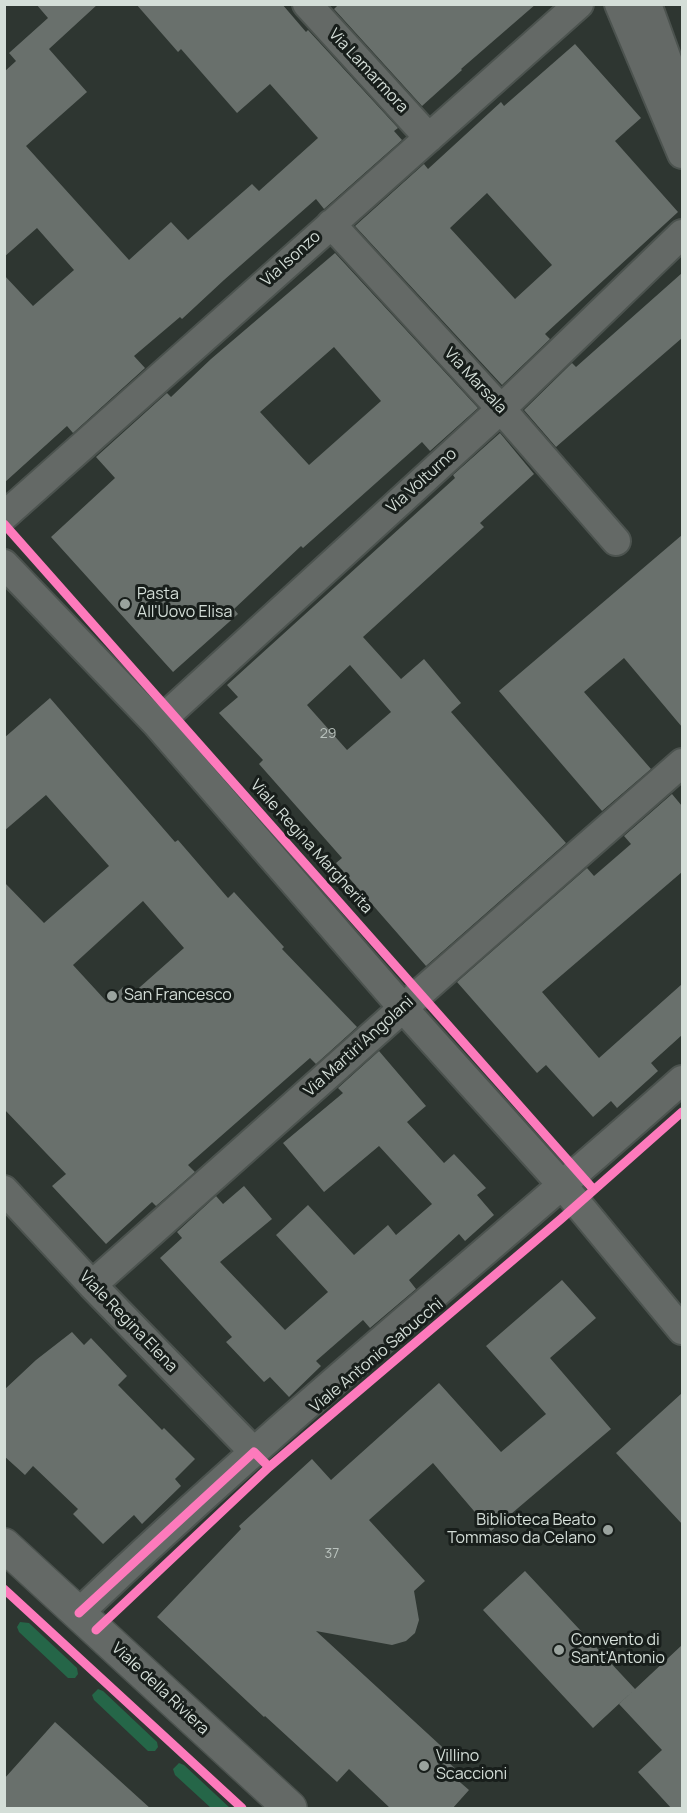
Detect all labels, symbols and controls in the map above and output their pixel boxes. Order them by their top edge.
street label: Via Lamarmora [324,25,412,117]
street label: Via Isonzo [257,227,325,291]
street label: Via Marsala [440,344,510,418]
street label: Via Volturno [383,445,461,517]
place label: Pasta All'Uovo Elisa [137,585,232,623]
marker: Pasta All'Uovo Elisa [118,597,132,611]
house number: 29 [320,726,336,742]
street label: Viale Regina Margherita [246,776,376,918]
place label: San Francesco [124,986,232,1006]
marker: San Francesco [105,989,119,1003]
street label: Via Martiri Angolani [300,993,418,1101]
street label: Viale Regina Elena [75,1268,181,1376]
street label: Viale Antonio Sabucchi [307,1295,447,1417]
place label: Biblioteca Beato Tommaso da Celano [447,1511,596,1549]
marker: Biblioteca Beato Tommaso da Celano [601,1523,615,1537]
house number: 37 [325,1546,339,1562]
place label: Convento di Sant'Antonio [571,1631,665,1669]
street label: Viale della Riviera [107,1639,213,1739]
marker: Convento di Sant'Antonio [552,1643,566,1657]
place label: Villino Scaccioni [436,1747,507,1785]
marker: Villino Scaccioni [417,1759,431,1773]

